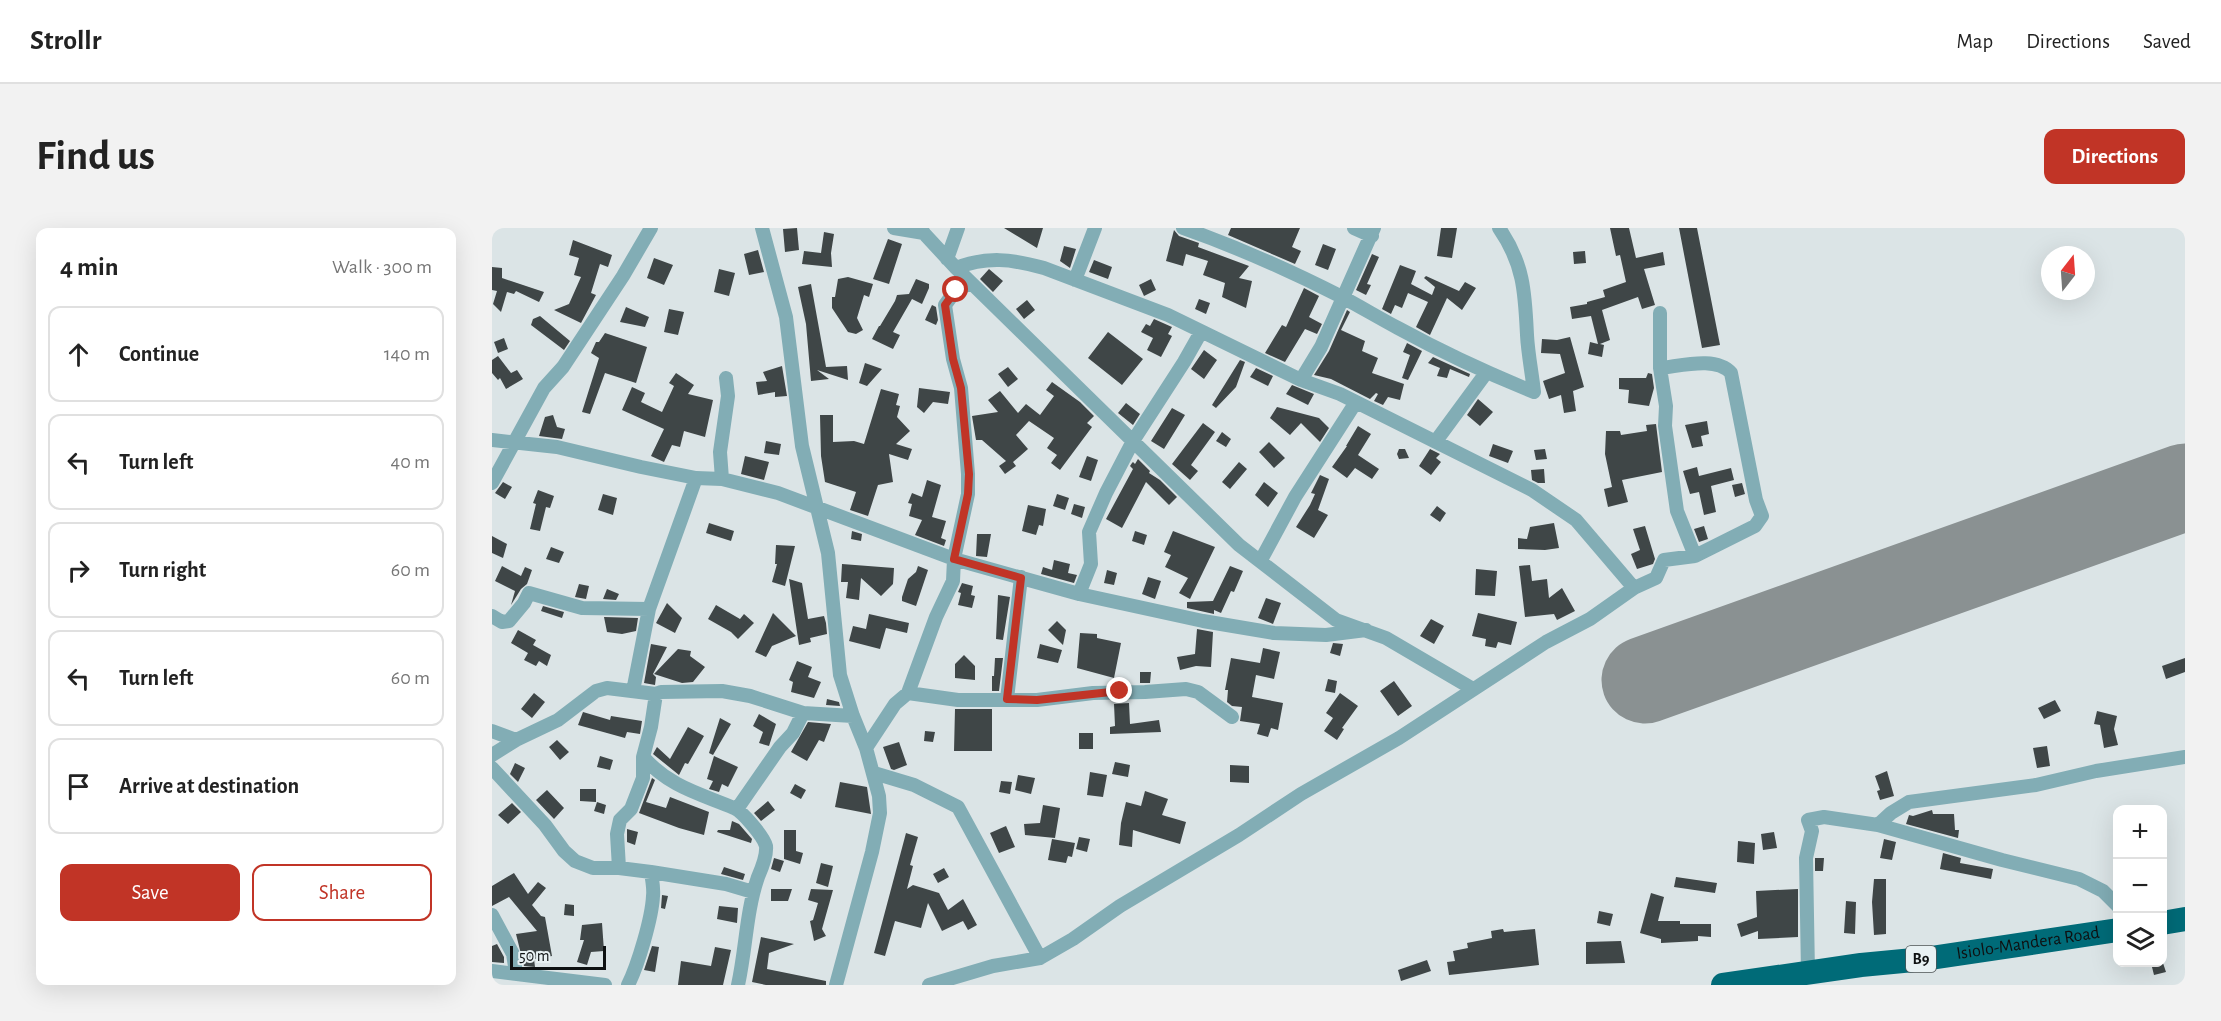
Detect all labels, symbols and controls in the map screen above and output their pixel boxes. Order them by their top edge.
text: Strollr [30,27,101,55]
text: Map [1957,31,1993,52]
text: Directions [2026,31,2110,52]
text: Saved [2143,31,2191,52]
button: Directions [2044,129,2185,184]
text: Find us [36,135,155,177]
north arrow [2041,246,2095,300]
text: 4 min [60,254,119,280]
text: Walk · 300 m [332,257,432,277]
route start [942,276,968,302]
icon: ahead [62,338,95,371]
text: Continue [119,343,199,365]
text: 140 m [384,344,430,364]
icon: left [62,446,95,479]
text: Turn left [119,451,193,473]
text: 40 m [391,452,430,472]
icon: right [62,554,95,587]
text: Turn right [119,559,206,581]
text: 60 m [391,560,430,580]
icon: left [62,662,95,695]
text: Turn left [119,667,193,689]
text: 60 m [391,668,430,688]
route end [1106,677,1132,703]
icon: arrive [62,770,95,803]
text: Arrive at destination [119,775,299,797]
map controls [2113,805,2167,967]
button: + [2113,805,2167,859]
button: − [2113,859,2167,913]
button: Save [60,864,240,921]
button: Share [252,864,432,921]
button: layers [2113,913,2167,967]
street label: Isiolo-Mandera Road [1955,924,2101,963]
scale bar [510,943,606,970]
road number: B9 [1906,946,1936,972]
text: 50 m [519,948,550,964]

